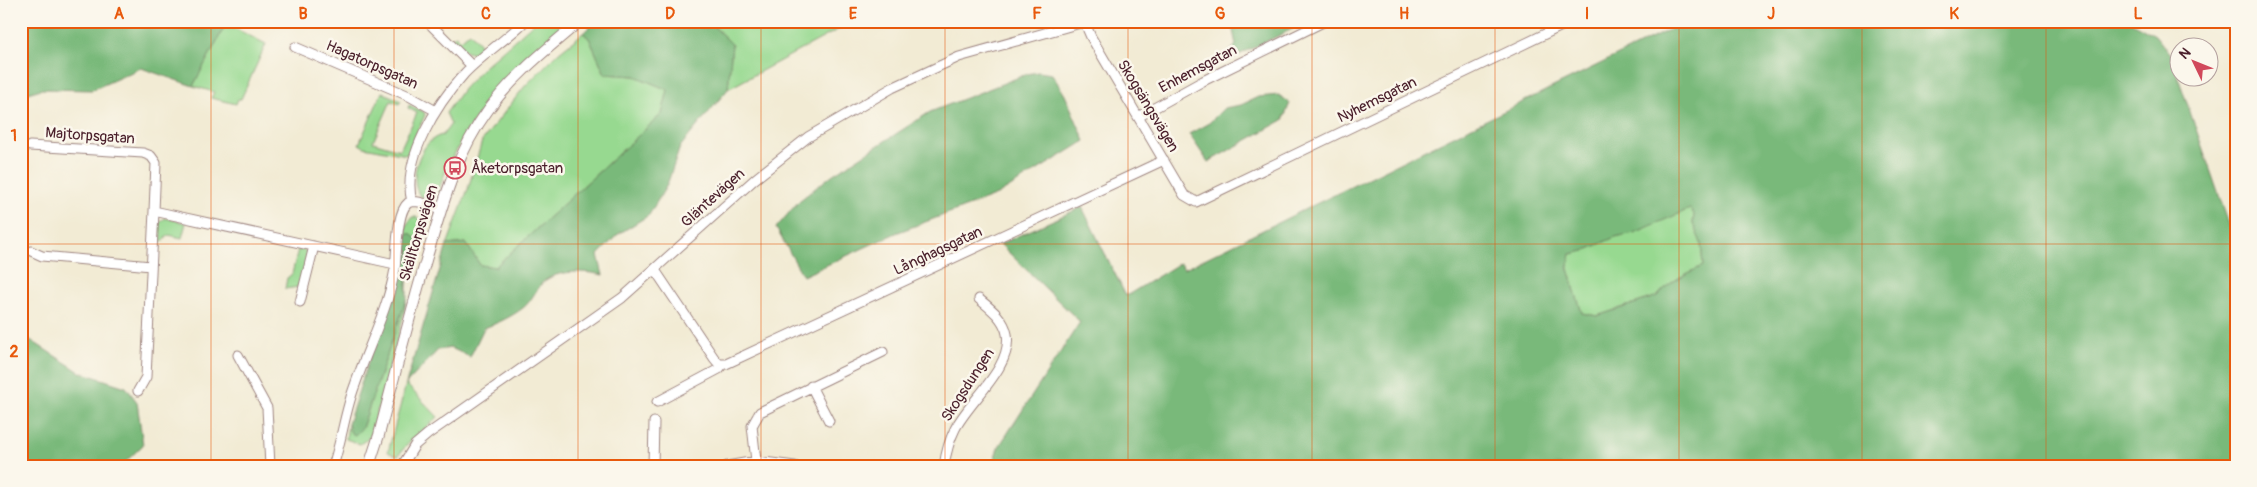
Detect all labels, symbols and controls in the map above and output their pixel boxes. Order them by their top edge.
text: A [114,4,125,24]
text: B [298,4,308,24]
text: C [481,4,491,24]
text: D [665,4,675,24]
text: E [849,4,858,24]
text: F [1032,4,1042,24]
text: G [1215,4,1226,24]
text: H [1399,4,1409,24]
text: I [1585,4,1589,24]
text: J [1767,4,1775,24]
text: K [1949,4,1959,24]
text: L [2133,4,2143,24]
street label: Hagatorpsgatan [323,36,421,94]
north arrow [2170,38,2220,88]
street label: Enhemsgatan [1156,41,1240,97]
text: N [2175,44,2194,63]
street label: Skogsängsvägen [1113,56,1183,156]
street label: Nyhemsgatan [1334,73,1420,127]
street label: Majtorpsgatan [45,123,135,149]
text: 1 [11,126,17,146]
bus stop icon: Åketorpsgatan [443,156,467,180]
place label: Åketorpsgatan [471,158,563,178]
street label: Gläntevägen [677,164,749,232]
street label: Skälltorpsvägen [395,183,443,283]
street label: Långhagsgatan [891,222,985,280]
text: 2 [10,342,19,362]
street label: Skogsdungen [937,345,999,425]

